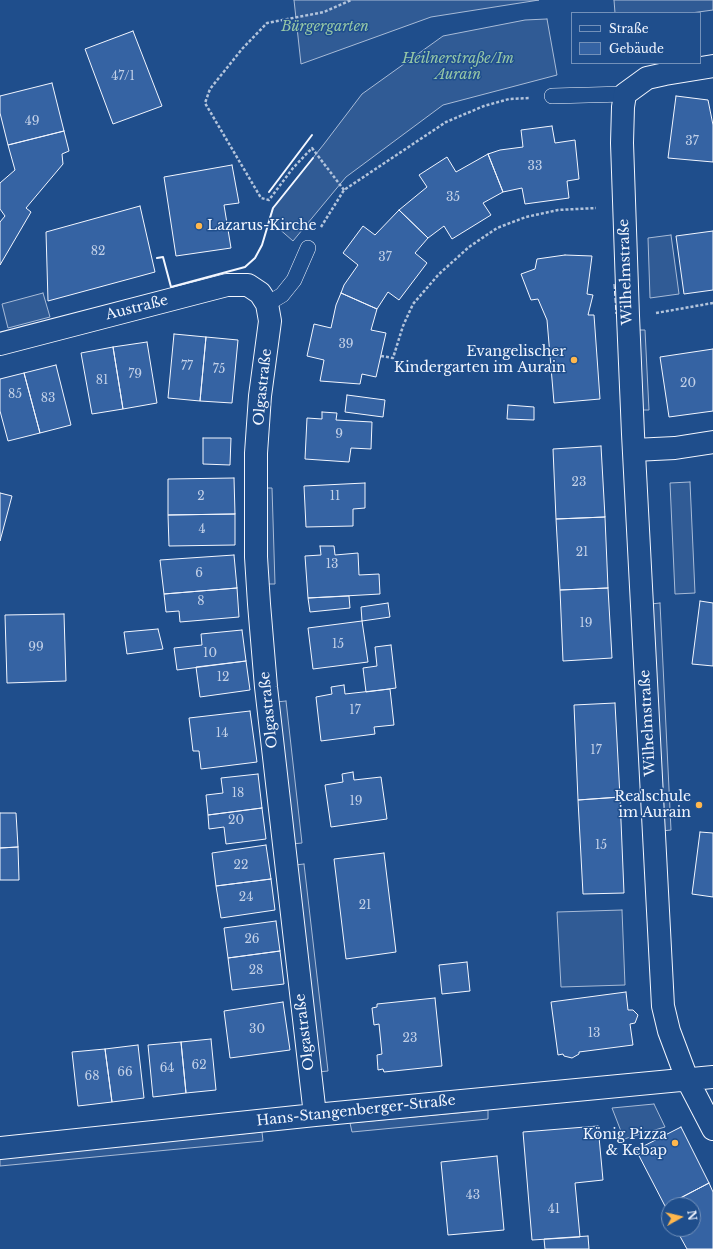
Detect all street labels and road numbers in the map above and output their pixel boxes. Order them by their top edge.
street label: Wilhelmstraße [616,218,636,326]
street label: Austraße [104,292,170,324]
street label: Olgastraße [251,348,275,426]
street label: Wilhelmstraße [637,669,659,777]
street label: Olgastraße [257,671,281,749]
street label: Olgastraße [292,993,318,1071]
street label: Hans-Stangenberger-Straße [256,1092,456,1130]

